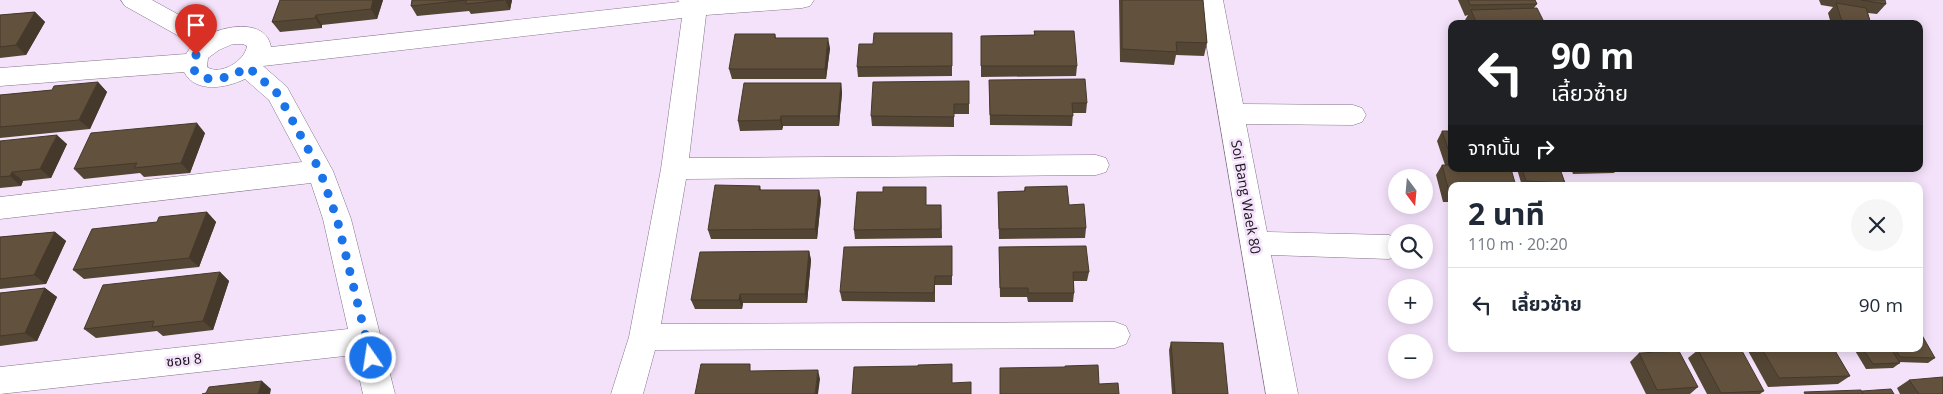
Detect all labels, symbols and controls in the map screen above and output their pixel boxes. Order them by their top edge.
pin [175,4,217,55]
icon: arrive [182,11,210,39]
text: 90 m [1551,32,1634,79]
icon: left [1468,40,1533,105]
text: เลี้ยวซ้าย [1551,77,1628,107]
text: จากนั้น [1468,135,1521,161]
icon: right [1531,135,1559,163]
street label: Soi Bang Waek 80 [1227,138,1266,255]
north arrow [1388,169,1432,214]
map controls [1388,169,1433,379]
text: 2 นาที [1468,193,1545,234]
button: close [1851,199,1903,251]
button: search [1388,224,1433,269]
text: 110 m · 20:20 [1468,233,1568,255]
button: + [1388,279,1433,324]
icon: left [1468,291,1496,319]
text: เลี้ยวซ้าย [1511,291,1582,317]
text: 90 m [1859,292,1903,318]
position arrow [344,331,396,383]
button: − [1388,334,1433,379]
street label: ซอย 8 [165,348,203,371]

